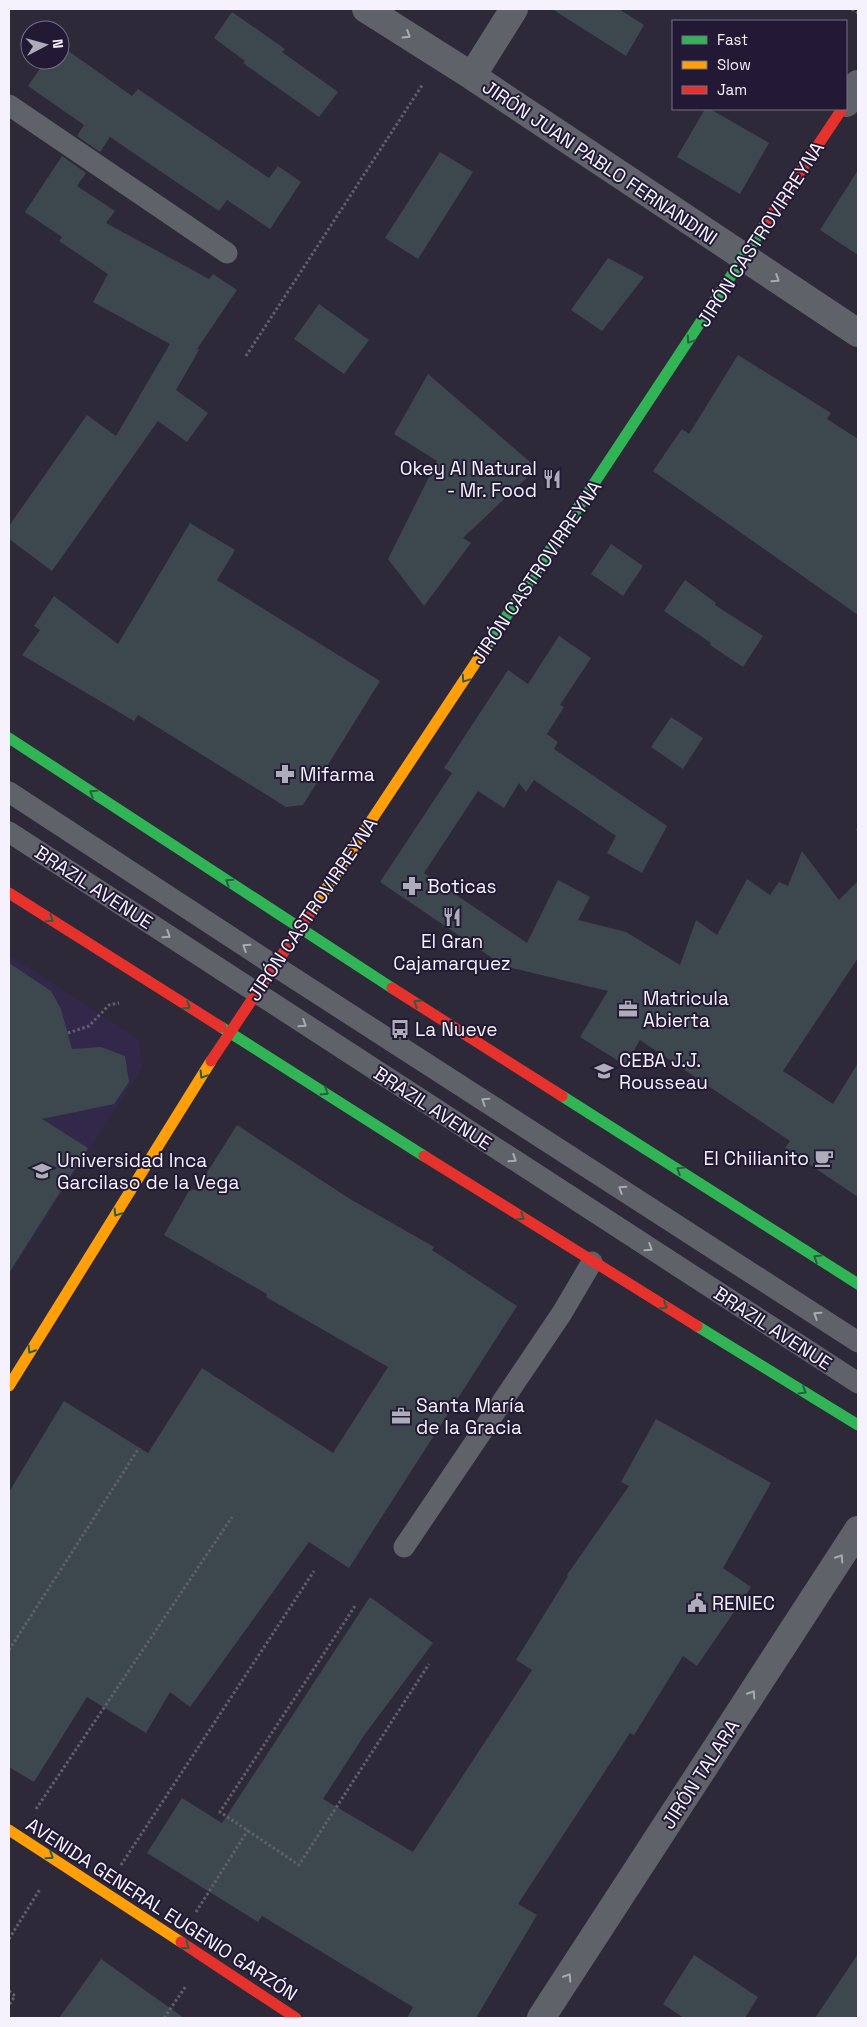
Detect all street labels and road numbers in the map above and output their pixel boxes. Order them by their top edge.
street label: JIRÓN JUAN PABLO FERNANDINI [477,74,722,251]
street label: JIRÓN CASTROVIRREYNA [691,137,830,332]
street label: JIRÓN CASTROVIRREYNA [466,476,607,669]
street label: JIRÓN CASTROVIRREYNA [242,813,383,1006]
street label: BRAZIL AVENUE [30,840,158,935]
street label: BRAZIL AVENUE [369,1061,497,1156]
street label: BRAZIL AVENUE [709,1281,837,1376]
street label: JIRÓN TALARA [656,1715,745,1834]
street label: AVENIDA GENERAL EUGENIO GARZÓN [21,1812,302,2007]

